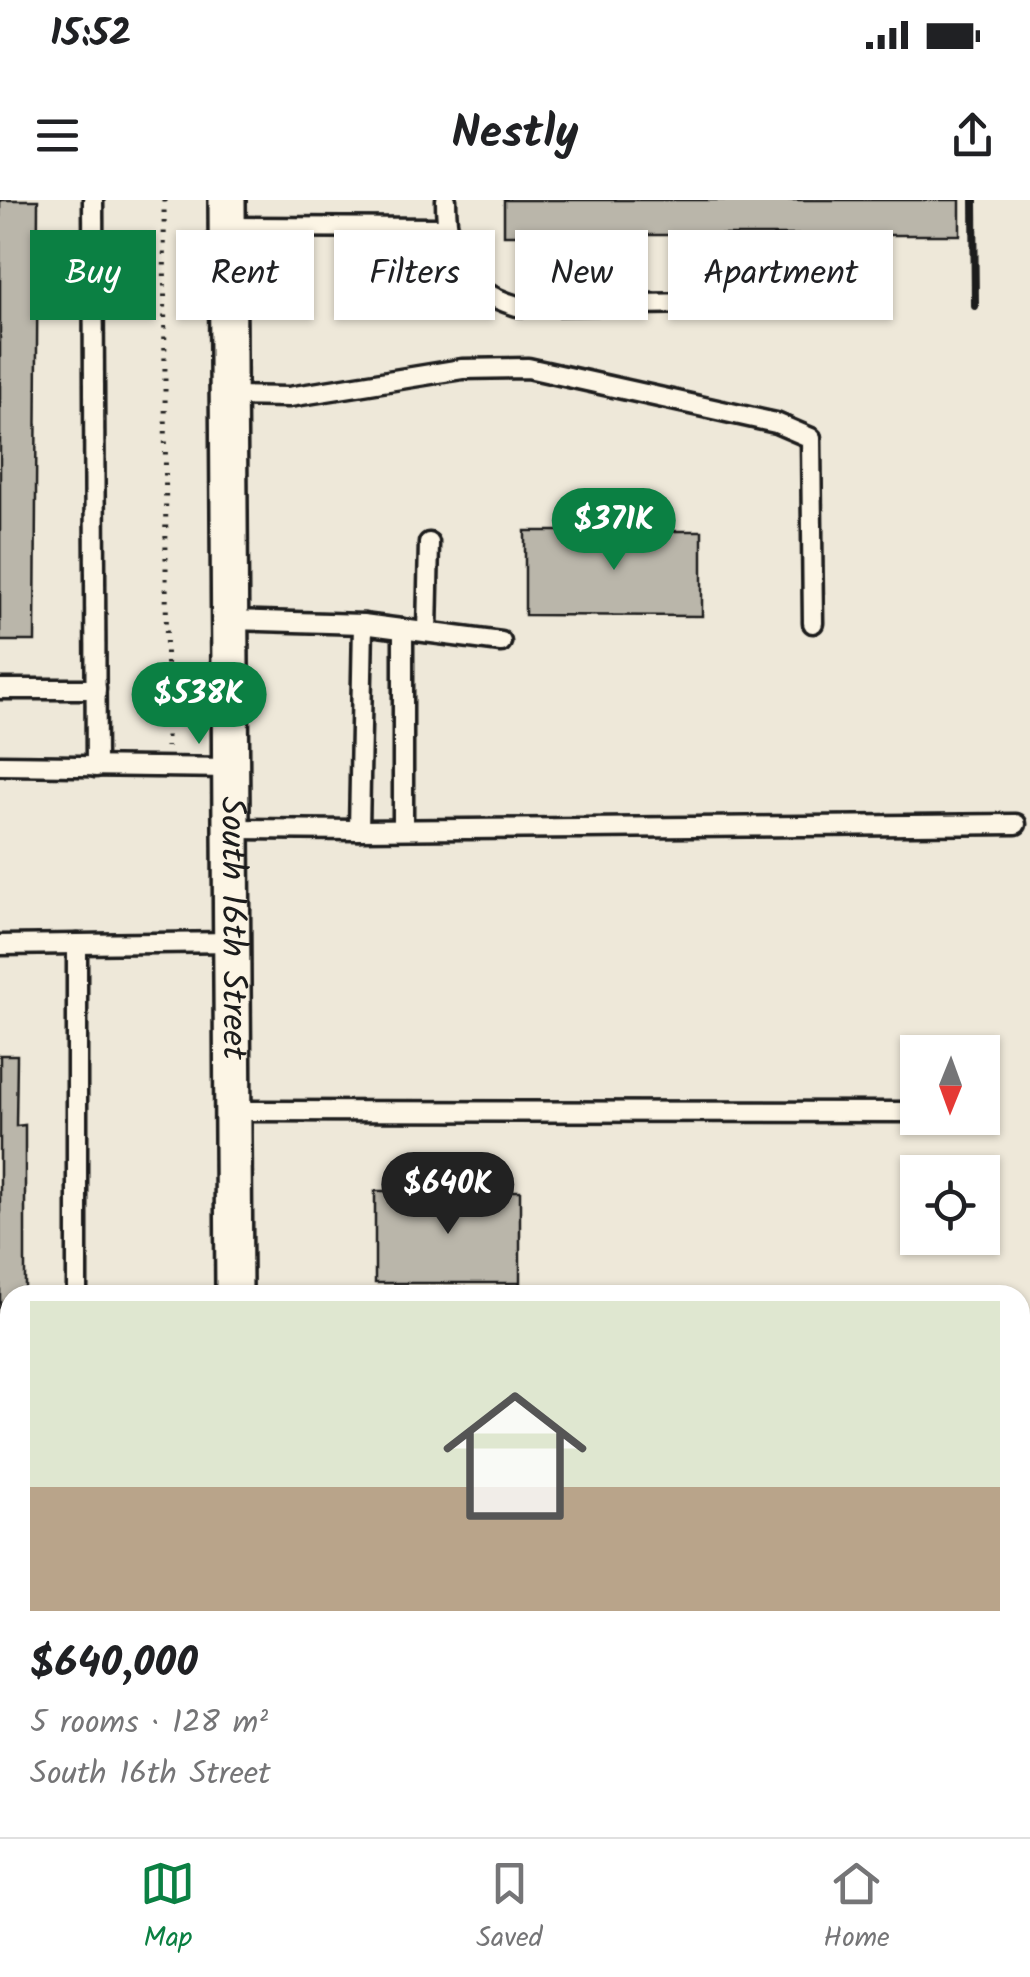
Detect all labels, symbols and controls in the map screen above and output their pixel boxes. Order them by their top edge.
text: 15:52 [50,5,131,65]
text: Nestly [451,99,579,171]
icon: menu [30,108,85,163]
icon: share [945,108,1000,163]
chip: Buy [30,230,156,320]
chip: Rent [176,230,314,320]
chip: Filters [334,230,495,320]
chip: New [515,230,648,320]
chip: Apartment [668,230,893,320]
pin: $371K [544,488,684,573]
text: $371K [574,495,654,546]
pin: $538K [129,662,269,747]
text: $538K [154,669,244,720]
street label: South 16th Street [203,796,260,1060]
north arrow [900,1035,1000,1135]
map controls [900,1035,1000,1255]
pin: $640K [378,1152,518,1237]
button: locate [900,1155,1000,1255]
text: $640K [403,1159,493,1210]
icon: home [425,1366,605,1546]
text: $640,000 [30,1631,198,1698]
text: 5 rooms · 128 m² [30,1698,268,1749]
text: South 16th Street [30,1749,271,1800]
tab: Map [140,1856,195,1961]
tab: Saved [476,1856,543,1961]
tab: Home [823,1856,890,1961]

